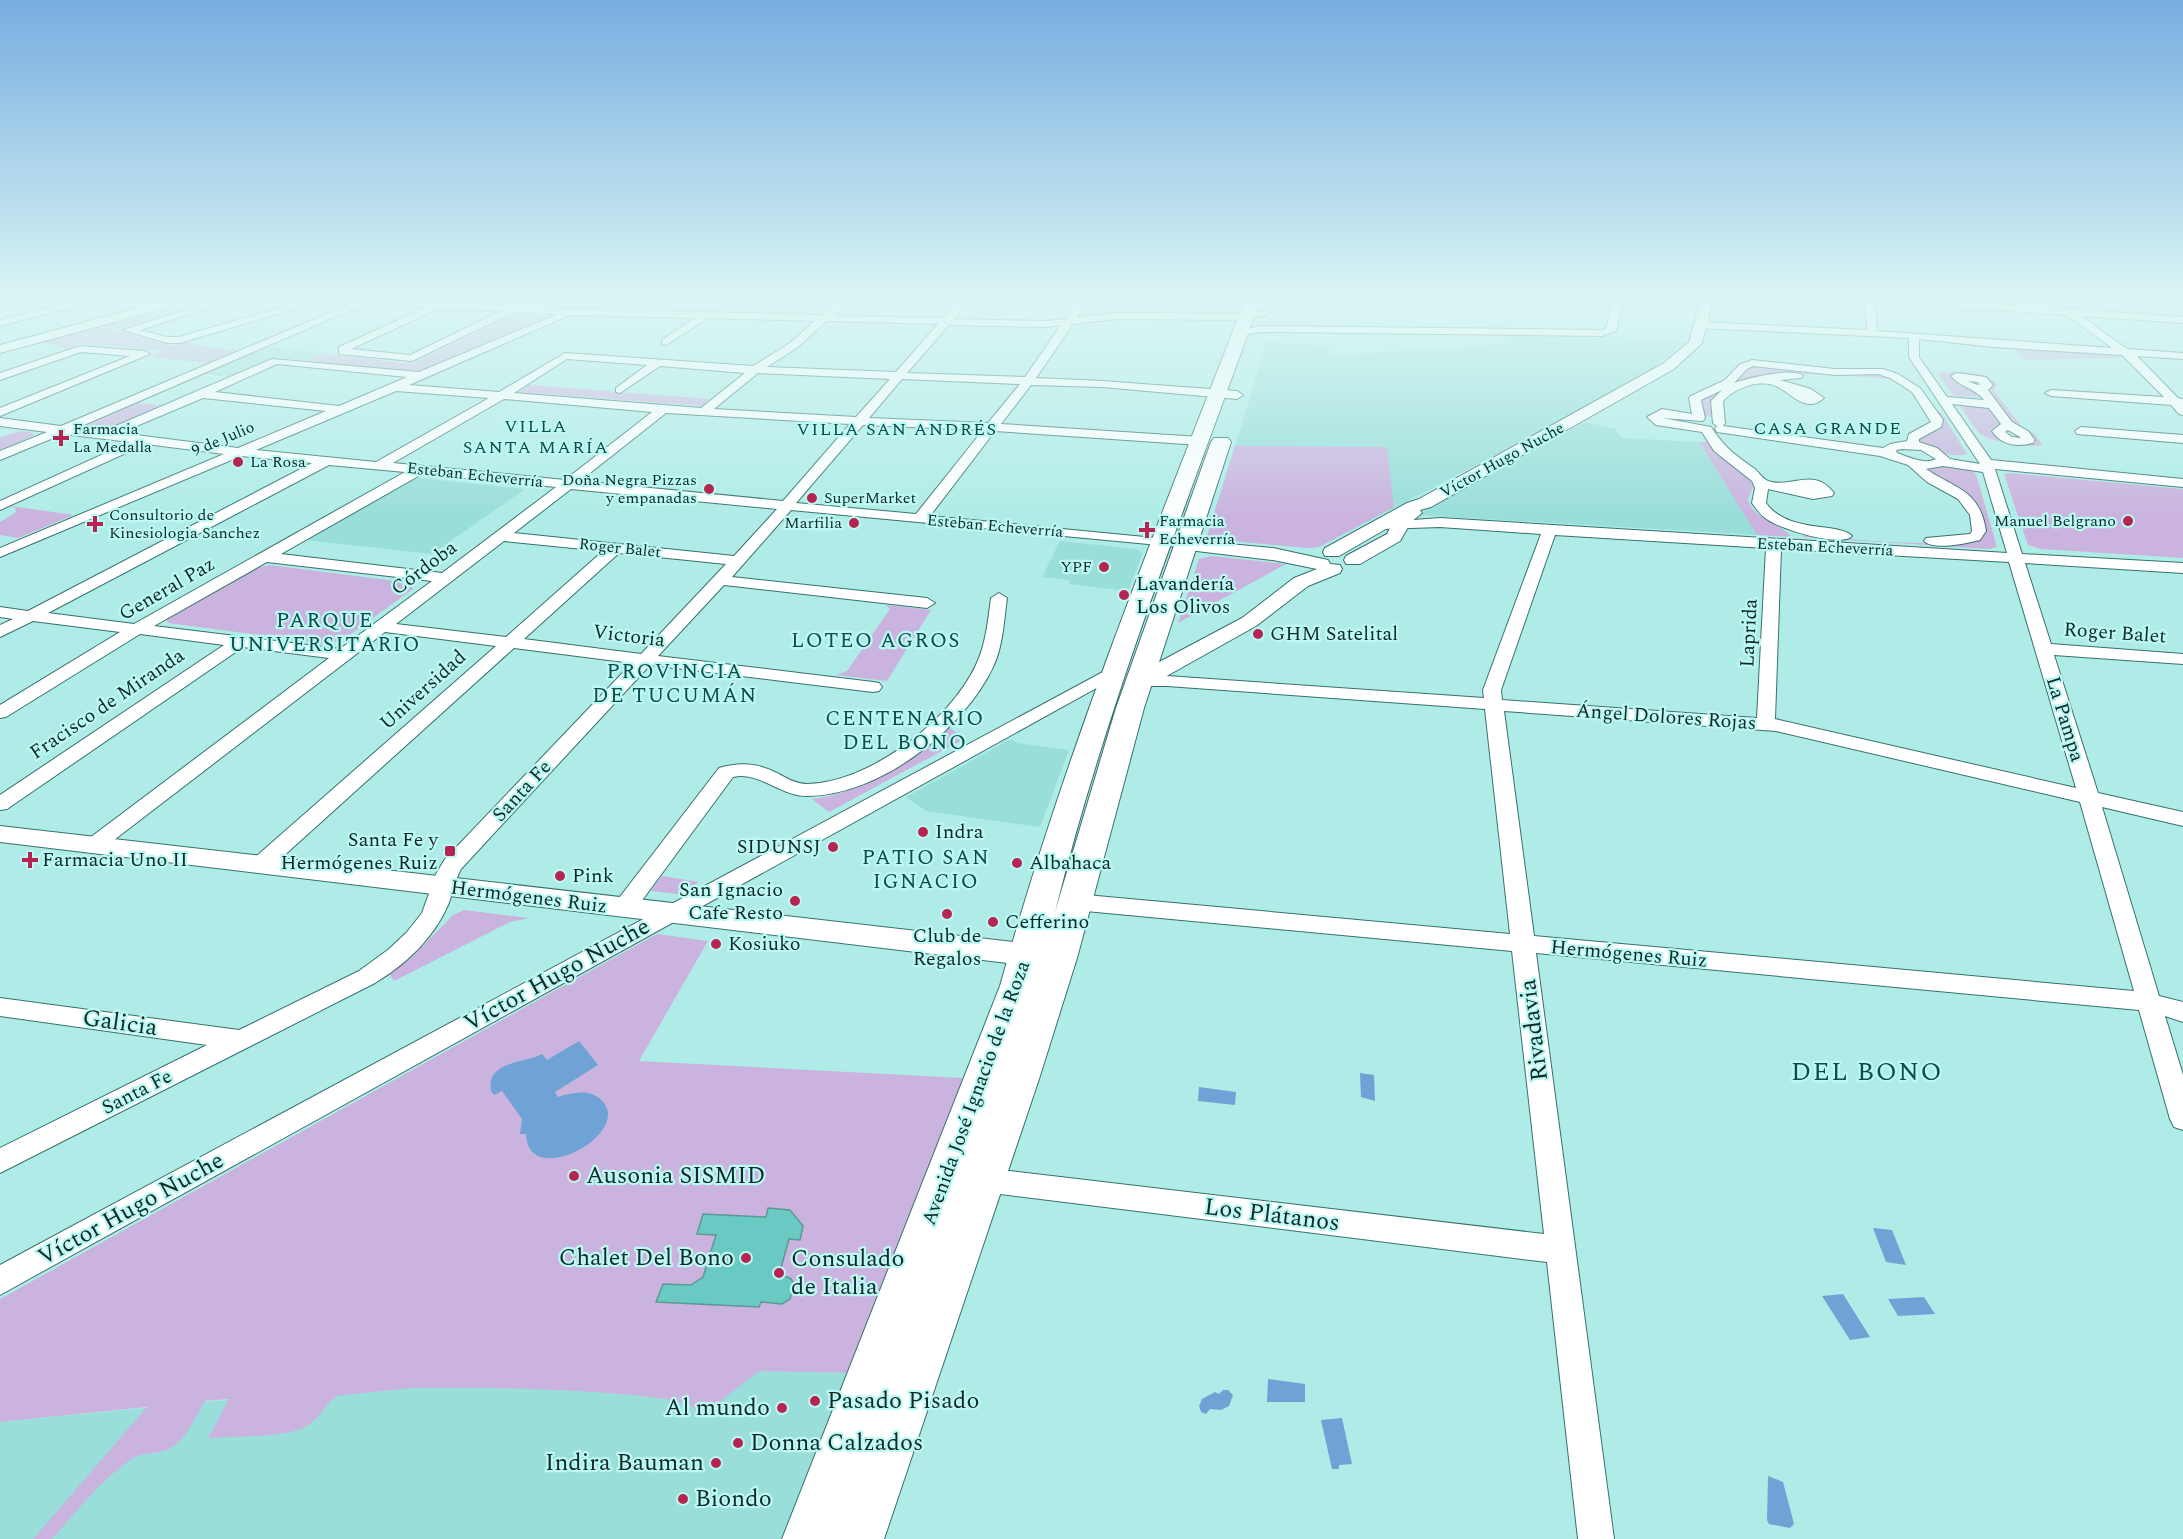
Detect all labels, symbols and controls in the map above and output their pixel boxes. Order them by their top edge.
district label: VILLA SANTA MARÍA [463,413,609,461]
street label: 9 de Julio [188,415,258,463]
district label: CASA GRANDE [1753,415,1903,442]
district label: VILLA SAN ANDRÉS [796,416,998,443]
street label: Víctor Hugo Nuche [1435,416,1569,504]
place label: Farmacia La Medalla [73,417,152,459]
marker: Farmacia La Medalla [54,431,68,445]
place label: La Rosa [250,450,306,474]
marker: La Rosa [231,455,245,469]
street label: Esteban Echeverría [406,456,544,494]
place label: Doña Negra Pizzas y empanadas [562,468,697,510]
marker: Doña Negra Pizzas y empanadas [702,482,716,496]
place label: SuperMarket [824,486,917,510]
marker: SuperMarket [805,491,819,505]
place label: Consultorio de Kinesiologia Sanchez [109,503,260,545]
street label: Esteban Echeverría [926,508,1064,544]
place label: Farmacia Echeverría [1159,509,1235,551]
place label: Manuel Belgrano [1994,509,2116,533]
place label: Marfilia [784,511,842,535]
marker: Manuel Belgrano [2121,514,2135,528]
marker: Consultorio de Kinesiologia Sanchez [86,515,104,533]
marker: Marfilia [847,516,861,530]
marker: Farmacia Echeverría [1140,523,1154,537]
street label: Esteban Echeverría [1756,531,1894,563]
street label: Roger Balet [578,532,662,564]
street label: Córdoba [385,533,464,603]
street label: General Paz [113,549,221,629]
place label: YPF [1060,555,1092,579]
marker: YPF [1097,560,1111,574]
place label: Lavandería Los Olivos [1136,569,1234,622]
marker: Lavandería Los Olivos [1117,588,1131,602]
street label: Laprida [1732,598,1766,668]
district label: PARQUE UNIVERSITARIO [229,605,421,661]
street label: Roger Balet [2063,614,2167,652]
street label: Victoria [591,617,667,655]
place label: GHM Satelital [1270,619,1398,649]
district label: LOTEO AGROS [791,625,961,657]
marker: GHM Satelital [1251,627,1265,641]
street label: Fracisco de Miranda [23,641,191,767]
street label: Universidad [373,643,473,737]
district label: PROVINCIA DE TUCUMÁN [592,656,758,712]
street label: La Pampa [2038,673,2092,766]
street label: Ángel Dolores Rojas [1575,696,1757,738]
district label: CENTENARIO DEL BONO [825,703,985,759]
street label: Santa Fe [485,753,559,829]
place label: Indra [935,817,984,847]
place label: Santa Fe y Hermógenes Ruiz [280,825,439,878]
marker: Indra [916,825,930,839]
place label: SIDUNSJ [737,832,821,862]
marker: SIDUNSJ [826,840,840,854]
district label: PATIO SAN IGNACIO [862,842,990,898]
marker: Santa Fe y Hermógenes Ruiz [443,844,457,858]
place label: Farmacia Uno II [42,845,188,875]
place label: Albahaca [1029,848,1112,878]
marker: Farmacia Uno II [23,853,37,867]
marker: Albahaca [1010,856,1024,870]
place label: Pink [572,861,614,891]
marker: Pink [553,869,567,883]
street label: Hermógenes Ruiz [449,873,609,921]
place label: San Ignacio Cafe Resto [679,875,783,928]
marker: San Ignacio Cafe Resto [788,894,802,908]
marker: Club de Regalos [940,907,954,921]
place label: Cefferino [1005,907,1089,937]
street label: Víctor Hugo Nuche [457,909,657,1041]
marker: Cefferino [986,915,1000,929]
place label: Club de Regalos [913,921,981,974]
place label: Kosiuko [728,929,800,959]
street label: Hermógenes Ruiz [1549,932,1709,976]
marker: Kosiuko [709,937,723,951]
street label: Avenida José Ignacio de la Roza [914,956,1038,1230]
street label: Rivadavia [1510,977,1558,1083]
street label: Galicia [80,1000,160,1046]
district label: DEL BONO [1791,1052,1943,1092]
street label: Santa Fe [96,1061,178,1123]
street label: Víctor Hugo Nuche [31,1143,231,1275]
place label: Ausonia SISMID [586,1158,765,1194]
marker: Ausonia SISMID [567,1169,581,1183]
street label: Los Plátanos [1202,1189,1342,1241]
place label: Chalet Del Bono [559,1240,734,1276]
place label: Consulado de Italia [791,1241,904,1305]
marker: Chalet Del Bono [739,1251,753,1265]
marker: Consulado de Italia [772,1266,786,1280]
place label: Pasado Pisado [827,1383,979,1419]
place label: Al mundo [665,1390,770,1426]
marker: Pasado Pisado [808,1394,822,1408]
marker: Al mundo [775,1401,789,1415]
place label: Donna Calzados [750,1425,923,1461]
marker: Donna Calzados [731,1436,745,1450]
place label: Indira Bauman [545,1445,704,1481]
marker: Indira Bauman [709,1456,723,1470]
place label: Biondo [695,1481,772,1517]
marker: Biondo [676,1492,690,1506]

